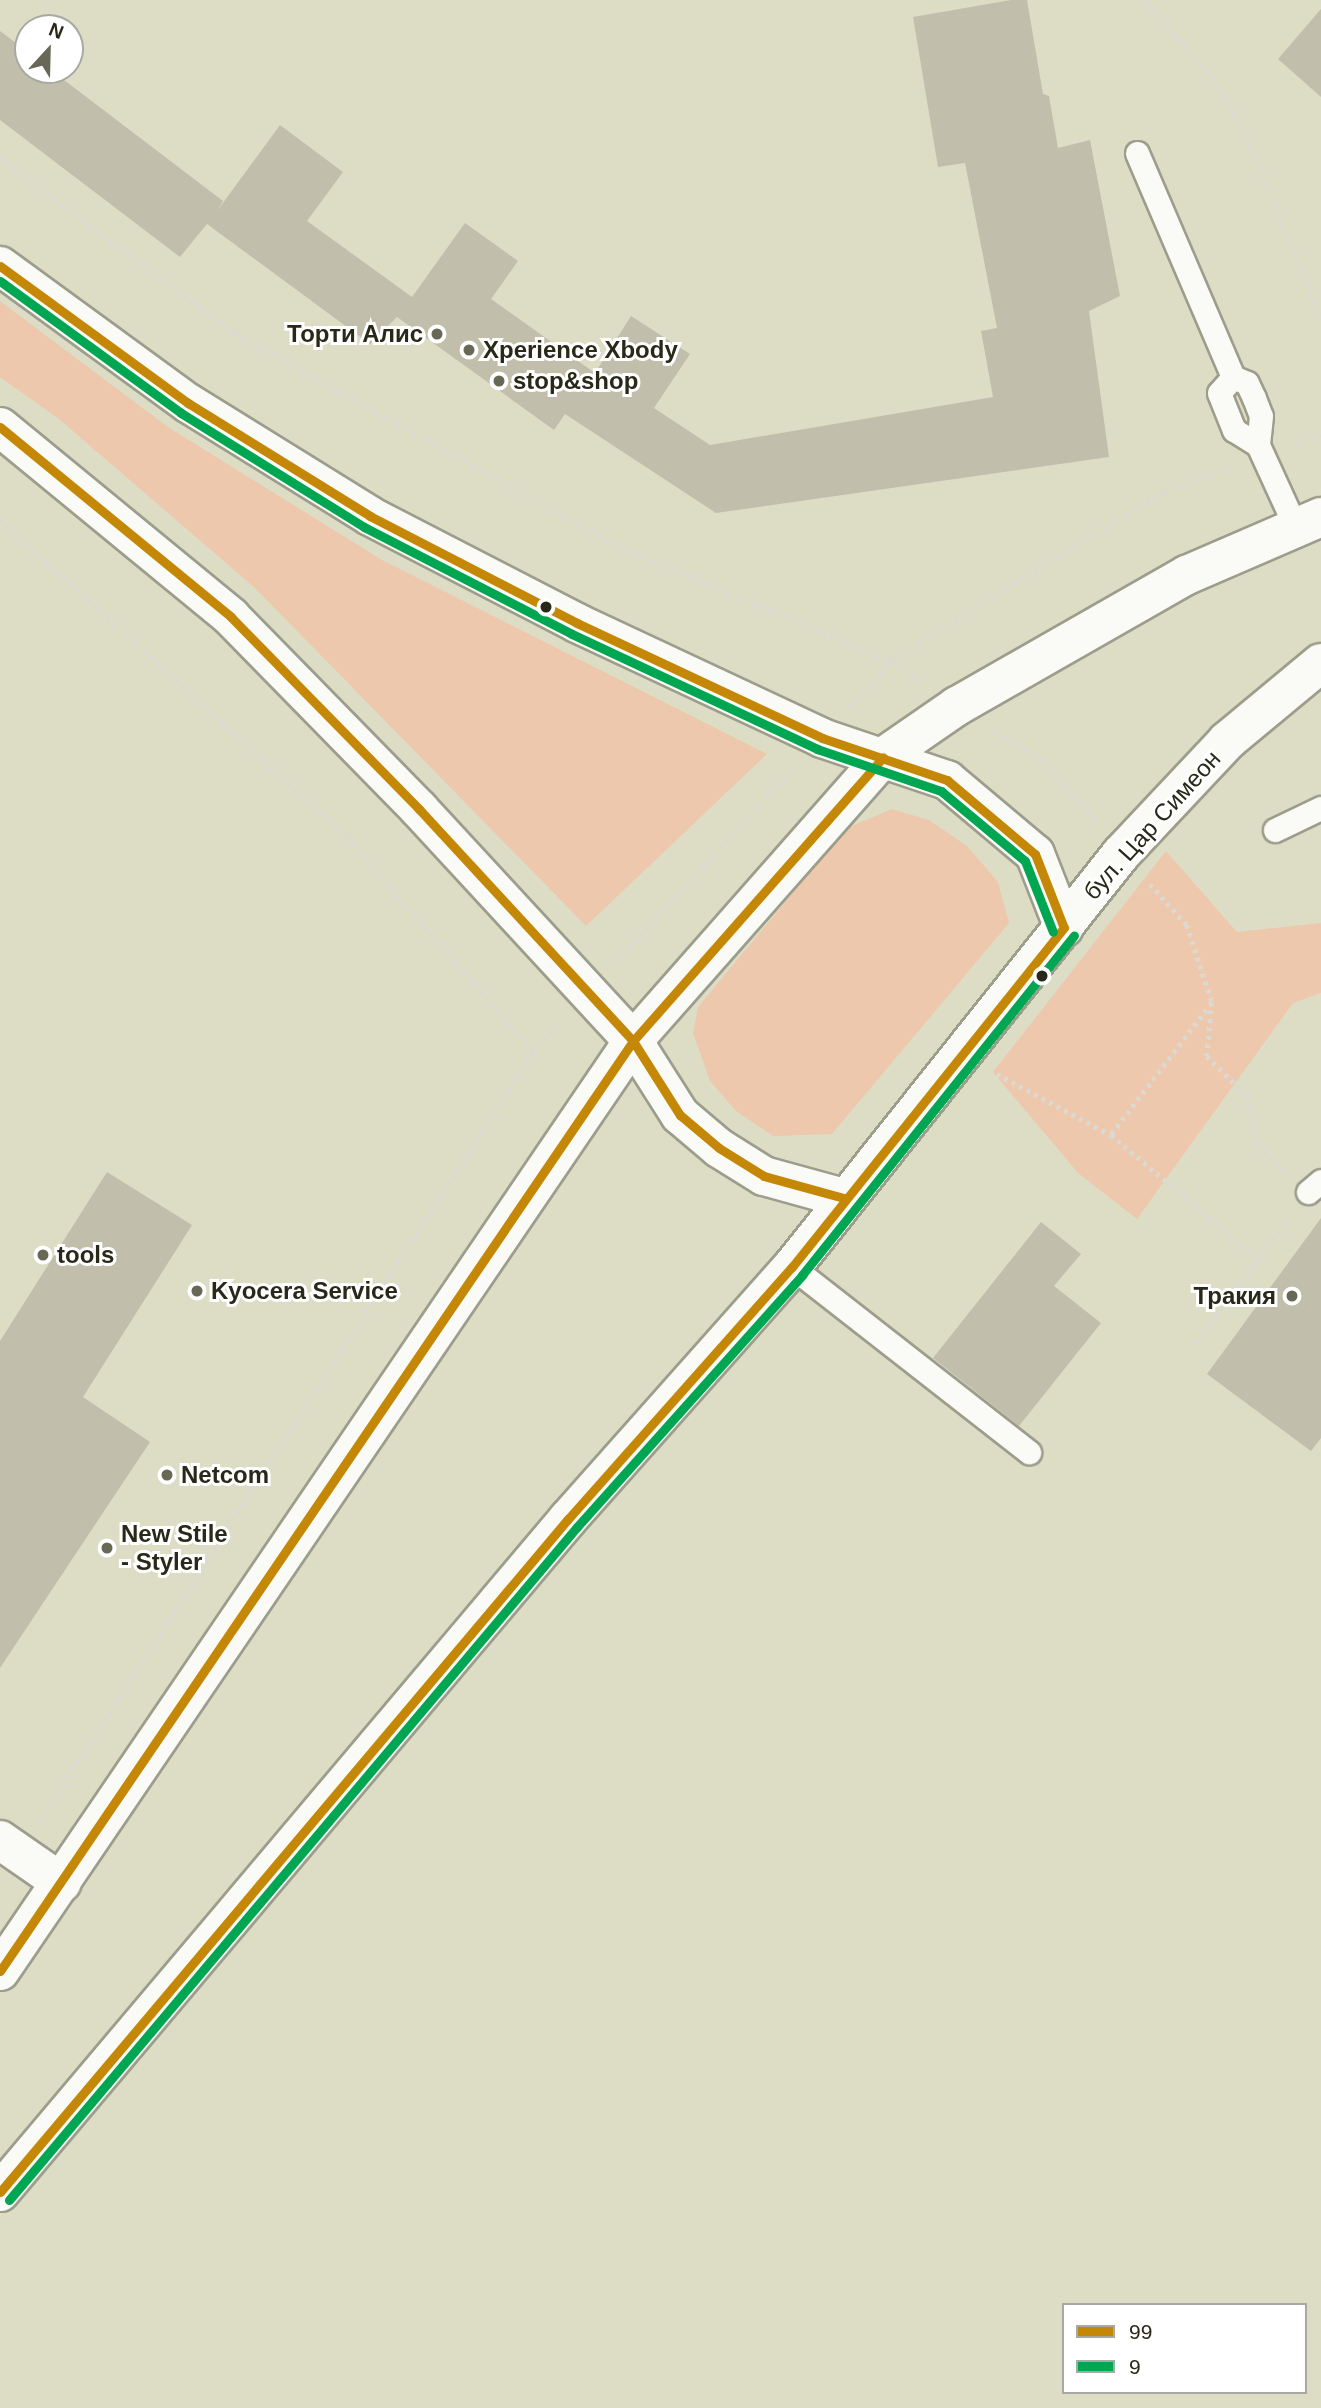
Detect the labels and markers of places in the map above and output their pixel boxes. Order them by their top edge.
place label: Торти Алис [287,320,423,348]
marker: Торти Алис [429,326,445,342]
place label: Xperience Xbody [483,336,678,364]
marker: Xperience Xbody [461,342,477,358]
place label: stop&shop [513,367,638,395]
marker: stop&shop [491,373,507,389]
unlabelled marker [539,600,553,614]
unlabelled marker [1035,969,1049,983]
place label: tools [57,1241,114,1269]
marker: tools [35,1247,51,1263]
place label: Kyocera Service [211,1277,398,1305]
place label: Тракия [1193,1282,1276,1310]
marker: Kyocera Service [189,1283,205,1299]
marker: Тракия [1282,1286,1302,1306]
place label: Netcom [181,1461,269,1489]
marker: Netcom [159,1467,175,1483]
place label: New Stile - Styler [121,1520,228,1576]
marker: New Stile - Styler [99,1540,115,1556]

